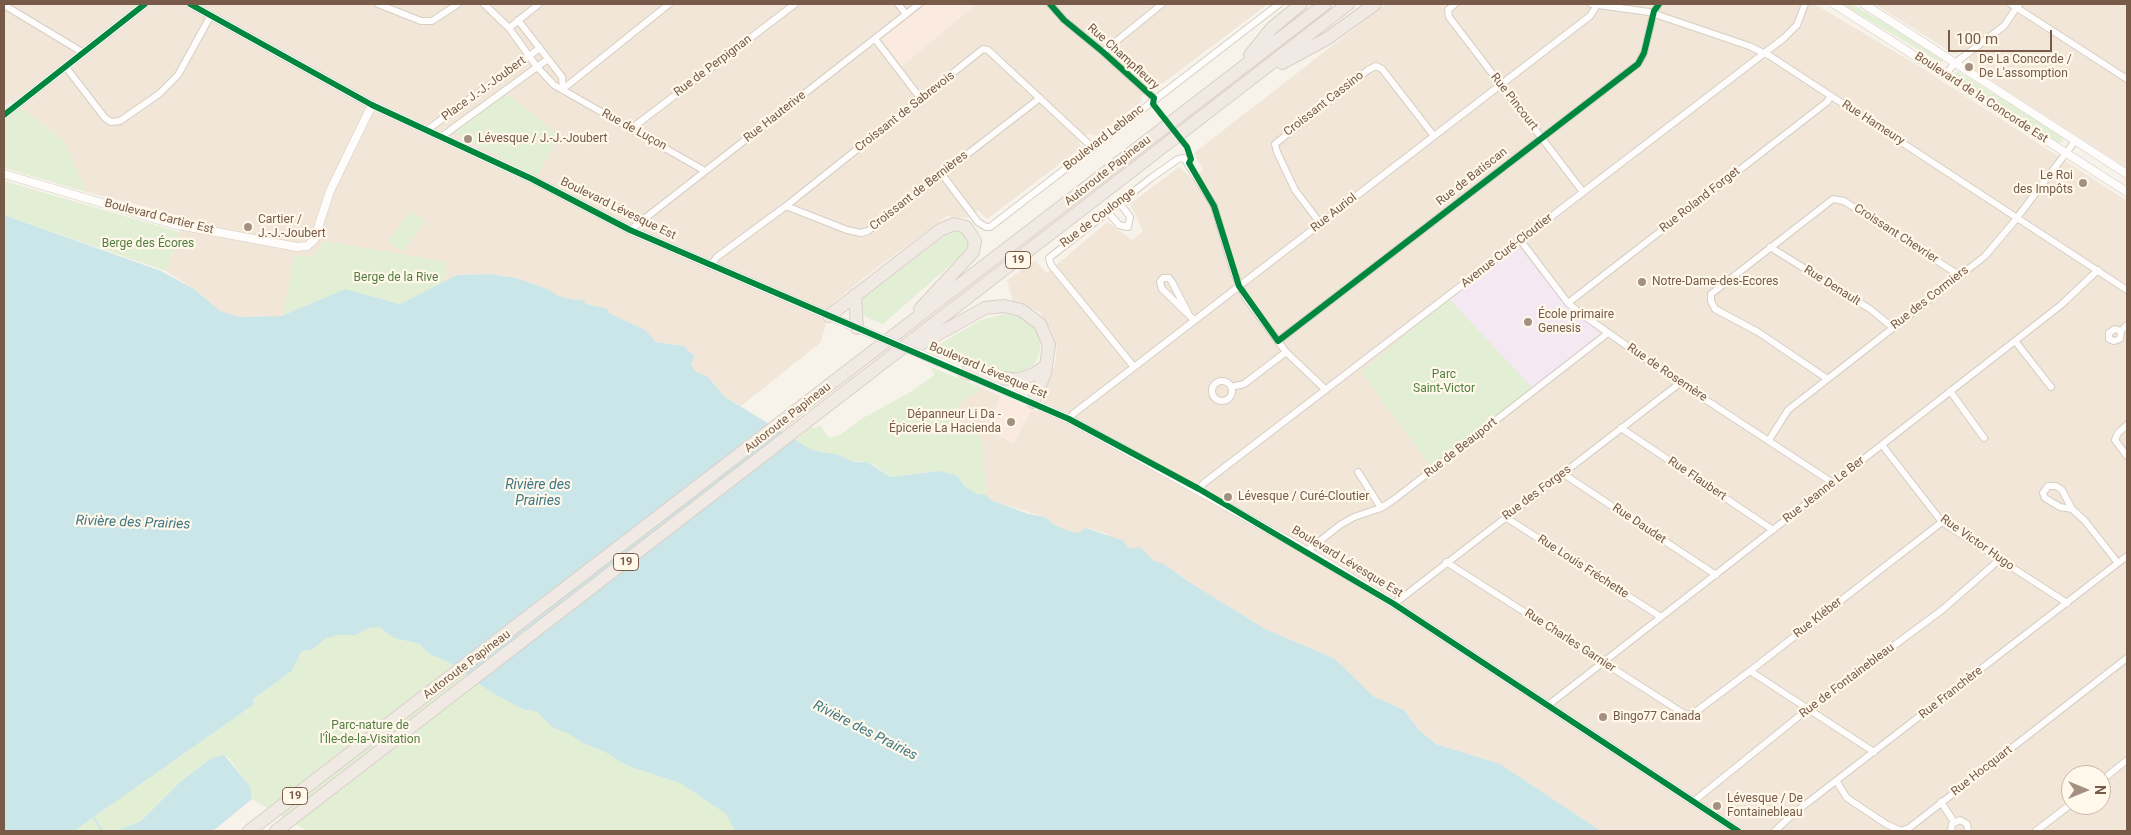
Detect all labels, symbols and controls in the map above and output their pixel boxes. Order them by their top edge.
scale bar [1951,20,2055,52]
street label: Rue Champfleury [1084,21,1162,93]
text: 100 m [1956,30,1998,48]
street label: Rue de Perpignan [671,32,755,100]
street label: Boulevard de la Concorde Est [1912,49,2050,147]
place label: De La Concorde / De L'assomption [1979,53,2072,81]
street label: Place J.-J.-Joubert [439,54,529,124]
marker: De La Concorde / De L'assomption [1963,61,1975,73]
street label: Croissant Cassino [1281,68,1367,140]
street label: Croissant de Sabrevois [852,69,958,155]
street label: Rue Pincourt [1487,71,1541,133]
street label: Rue Hauterive [741,88,809,146]
street label: Rue Hameury [1839,97,1907,149]
street label: Boulevard Leblanc [1061,102,1147,174]
street label: Rue de Luçon [599,106,669,154]
place label: Lévesque / J.-J.-Joubert [478,132,607,146]
marker: Lévesque / J.-J.-Joubert [462,133,474,145]
street label: Autoroute Papineau [1062,133,1154,209]
street label: Rue de Batiscan [1434,145,1510,209]
street label: Croissant de Bernières [867,148,971,234]
street label: Rue Roland Forget [1657,164,1743,236]
place label: Le Roi des Impôts [2013,169,2073,197]
street label: Boulevard Lévesque Est [558,175,678,243]
marker: Le Roi des Impôts [2077,177,2089,189]
street label: Rue de Coulonge [1058,185,1138,251]
street label: Rue Auriol [1308,191,1360,235]
street label: Boulevard Cartier Est [103,196,215,238]
street label: Croissant Chevrier [1851,201,1941,267]
street label: Avenue Curé-Cloutier [1459,211,1555,291]
place label: Cartier / J.-J.-Joubert [258,213,326,241]
marker: Cartier / J.-J.-Joubert [242,221,254,233]
park label: Berge des Écores [102,237,194,251]
road number: 19 [1006,252,1030,268]
street label: Rue Denault [1801,263,1863,309]
street label: Rue des Cormiers [1888,263,1972,333]
park label: Berge de la Rive [354,271,438,285]
place label: Notre-Dame-des-Ecores [1652,275,1779,289]
marker: Notre-Dame-des-Ecores [1636,276,1648,288]
place label: École primaire Genesis [1538,308,1614,336]
marker: École primaire Genesis [1522,316,1534,328]
street label: Boulevard Lévesque Est [927,340,1049,402]
street label: Rue de Rosemère [1624,341,1710,405]
park label: Parc Saint-Victor [1413,368,1475,396]
street label: Autoroute Papineau [742,380,834,456]
place label: Dépanneur Li Da - Épicerie La Hacienda [889,408,1001,436]
street label: Rue de Beauport [1422,415,1500,481]
marker: Dépanneur Li Da - Épicerie La Hacienda [1005,416,1017,428]
street label: Rue Flaubert [1665,454,1729,504]
street label: Rue Jeanne Le Ber [1780,454,1868,526]
street label: Rue des Forges [1500,462,1574,524]
water label: Rivière des Prairies [505,477,571,510]
place label: Lévesque / Curé-Cloutier [1238,490,1369,504]
marker: Lévesque / Curé-Cloutier [1222,491,1234,503]
street label: Rue Daudet [1610,501,1668,547]
street label: Rue Victor Hugo [1937,512,2017,574]
water label: Rivière des Prairies [75,513,191,533]
street label: Boulevard Lévesque Est [1289,523,1405,601]
street label: Rue Louis Fréchette [1535,532,1631,602]
road number: 19 [614,554,638,570]
street label: Rue Kléber [1791,595,1845,641]
street label: Rue Charles Garnier [1522,606,1618,676]
street label: Autoroute Papineau [421,627,513,703]
street label: Rue de Fontainebleau [1797,641,1897,721]
street label: Rue Franchère [1916,664,1986,722]
water label: Rivière des Prairies [810,697,920,765]
place label: Bingo77 Canada [1613,710,1701,724]
marker: Bingo77 Canada [1597,711,1609,723]
park label: Parc-nature de l'Île-de-la-Visitation [320,719,420,747]
street label: Rue Hocquart [1949,743,2015,799]
north arrow [2061,765,2111,815]
text: N [2092,785,2108,795]
road number: 19 [282,788,308,804]
place label: Lévesque / De Fontainebleau [1727,792,1803,820]
marker: Lévesque / De Fontainebleau [1711,800,1723,812]

